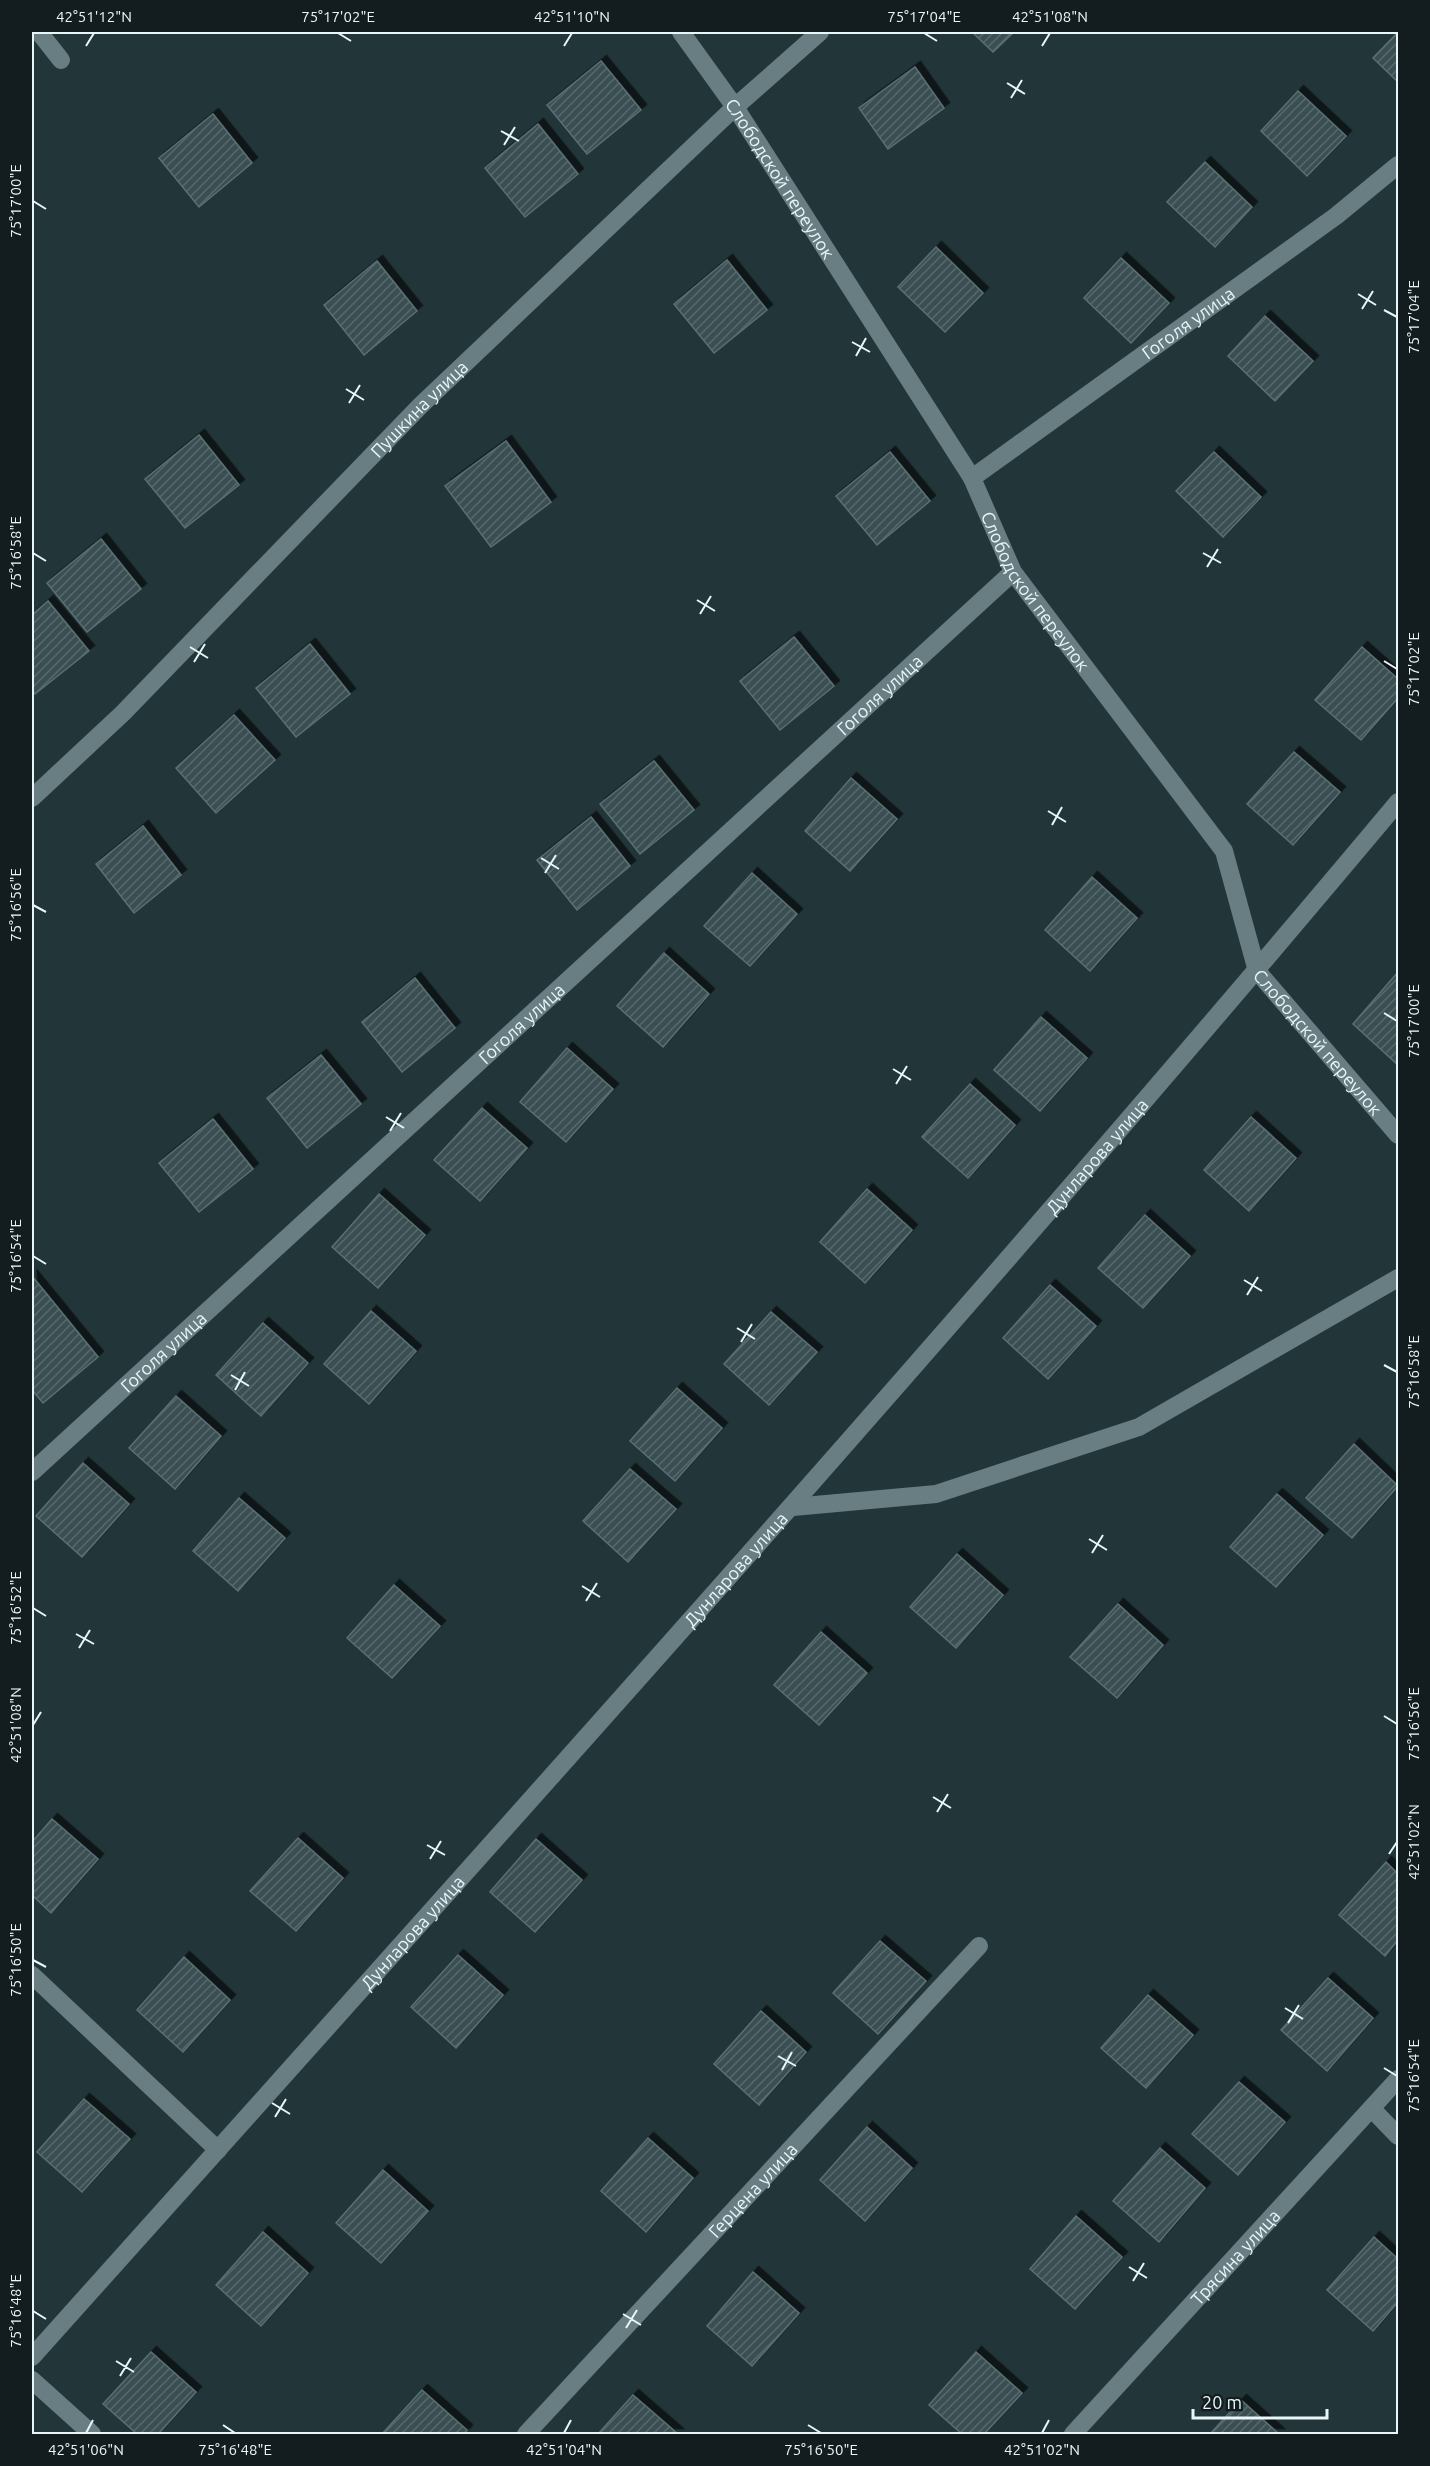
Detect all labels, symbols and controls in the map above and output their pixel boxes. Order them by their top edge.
text: 42°51'12"N [56,8,132,25]
text: 75°17'02"E [301,8,375,25]
text: 42°51'10"N [534,8,610,25]
text: 75°17'04"E [887,8,961,25]
text: 42°51'08"N [1012,8,1088,25]
street label: Слободской переулок [722,94,839,262]
text: 75°17'00"E [7,164,24,238]
text: 75°17'04"E [1405,280,1422,354]
street label: Гоголя улица [1138,283,1238,363]
street label: Пушкина улица [366,356,472,461]
street label: Слободской переулок [978,508,1094,674]
text: 75°16'58"E [7,516,24,590]
text: 75°17'02"E [1405,632,1422,706]
street label: Гоголя улица [832,650,926,739]
text: 75°16'56"E [7,868,24,942]
street label: Слободской переулок [1250,965,1386,1119]
street label: Гоголя улица [474,979,568,1067]
text: 75°17'00"E [1405,984,1422,1058]
street label: Дунларова улица [1042,1094,1152,1218]
text: 75°16'54"E [7,1219,24,1293]
street label: Гоголя улица [116,1307,210,1396]
text: 75°16'58"E [1405,1335,1422,1409]
street label: Дунларова улица [680,1508,791,1631]
text: 75°16'52"E [7,1571,24,1645]
text: 42°51'08"N [7,1687,24,1763]
text: 75°16'56"E [1405,1687,1422,1761]
text: 42°51'02"N [1405,1804,1422,1880]
street label: Дунларова улица [356,1871,468,1993]
text: 75°16'50"E [7,1923,24,1997]
text: 75°16'54"E [1405,2039,1422,2113]
street label: Герцена улица [704,2139,801,2241]
street label: Трясина улица [1186,2205,1284,2309]
text: 75°16'48"E [7,2274,24,2348]
scale bar [1193,2382,1326,2420]
text: 20 m [1202,2392,1242,2412]
text: 42°51'06"N [48,2441,124,2458]
text: 75°16'48"E [198,2441,272,2458]
text: 42°51'04"N [526,2441,602,2458]
text: 75°16'50"E [784,2441,858,2458]
text: 42°51'02"N [1004,2441,1080,2458]

